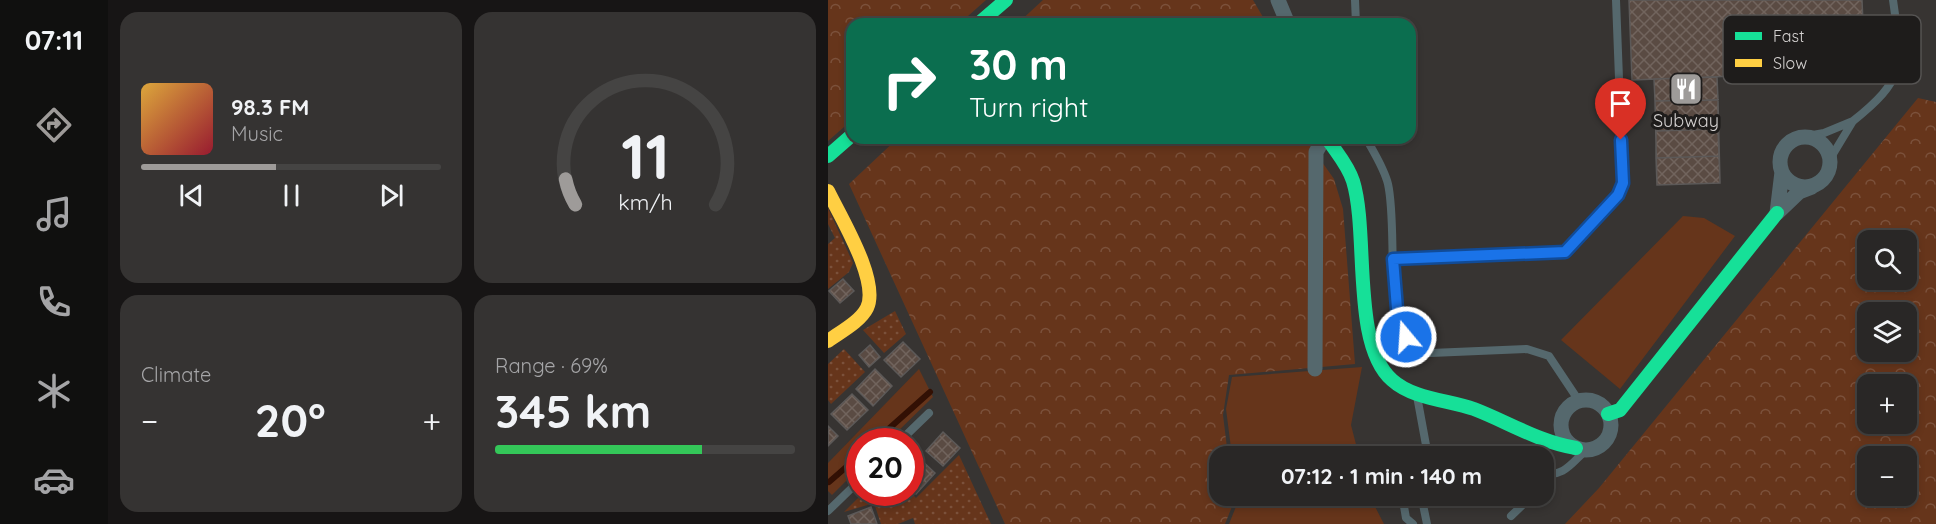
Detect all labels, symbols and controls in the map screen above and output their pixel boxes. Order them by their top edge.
legend [1723,15,1921,84]
text: 07:11 [25,23,83,57]
text: Fast [1773,26,1804,46]
text: 30 m [969,38,1068,91]
icon: right [870,42,948,120]
text: Slow [1773,53,1807,73]
restaurant icon: Subway [1668,71,1704,107]
pin [1595,78,1646,140]
icon: arrive [1604,87,1637,120]
text: Turn right [969,90,1088,124]
text: 98.3 FM [231,93,309,121]
icon: directions [33,104,75,146]
place label: Subway [1653,109,1719,132]
text: 11 [621,117,669,195]
text: Music [231,121,283,146]
icon: previous [175,179,208,212]
icon: pause [275,179,308,212]
icon: next [375,179,408,212]
text: km/h [618,189,672,215]
icon: music [33,193,75,235]
map controls [1857,230,1917,506]
button: search [1857,230,1917,290]
icon: phone [33,281,75,323]
button: layers [1857,302,1917,362]
position arrow [1374,305,1438,369]
text: Range · 69% [495,353,608,378]
text: Climate [141,362,211,387]
icon: climate [33,370,75,412]
button: + [1857,374,1917,434]
text: 345 km [495,383,651,439]
text: 20° [255,392,326,448]
text: − [141,400,158,441]
text: + [422,400,441,441]
speed limit sign: 20 [846,428,924,506]
button: − [1857,446,1917,506]
icon: car [33,459,75,501]
text: 07:12 · 1 min · 140 m [1281,462,1482,490]

